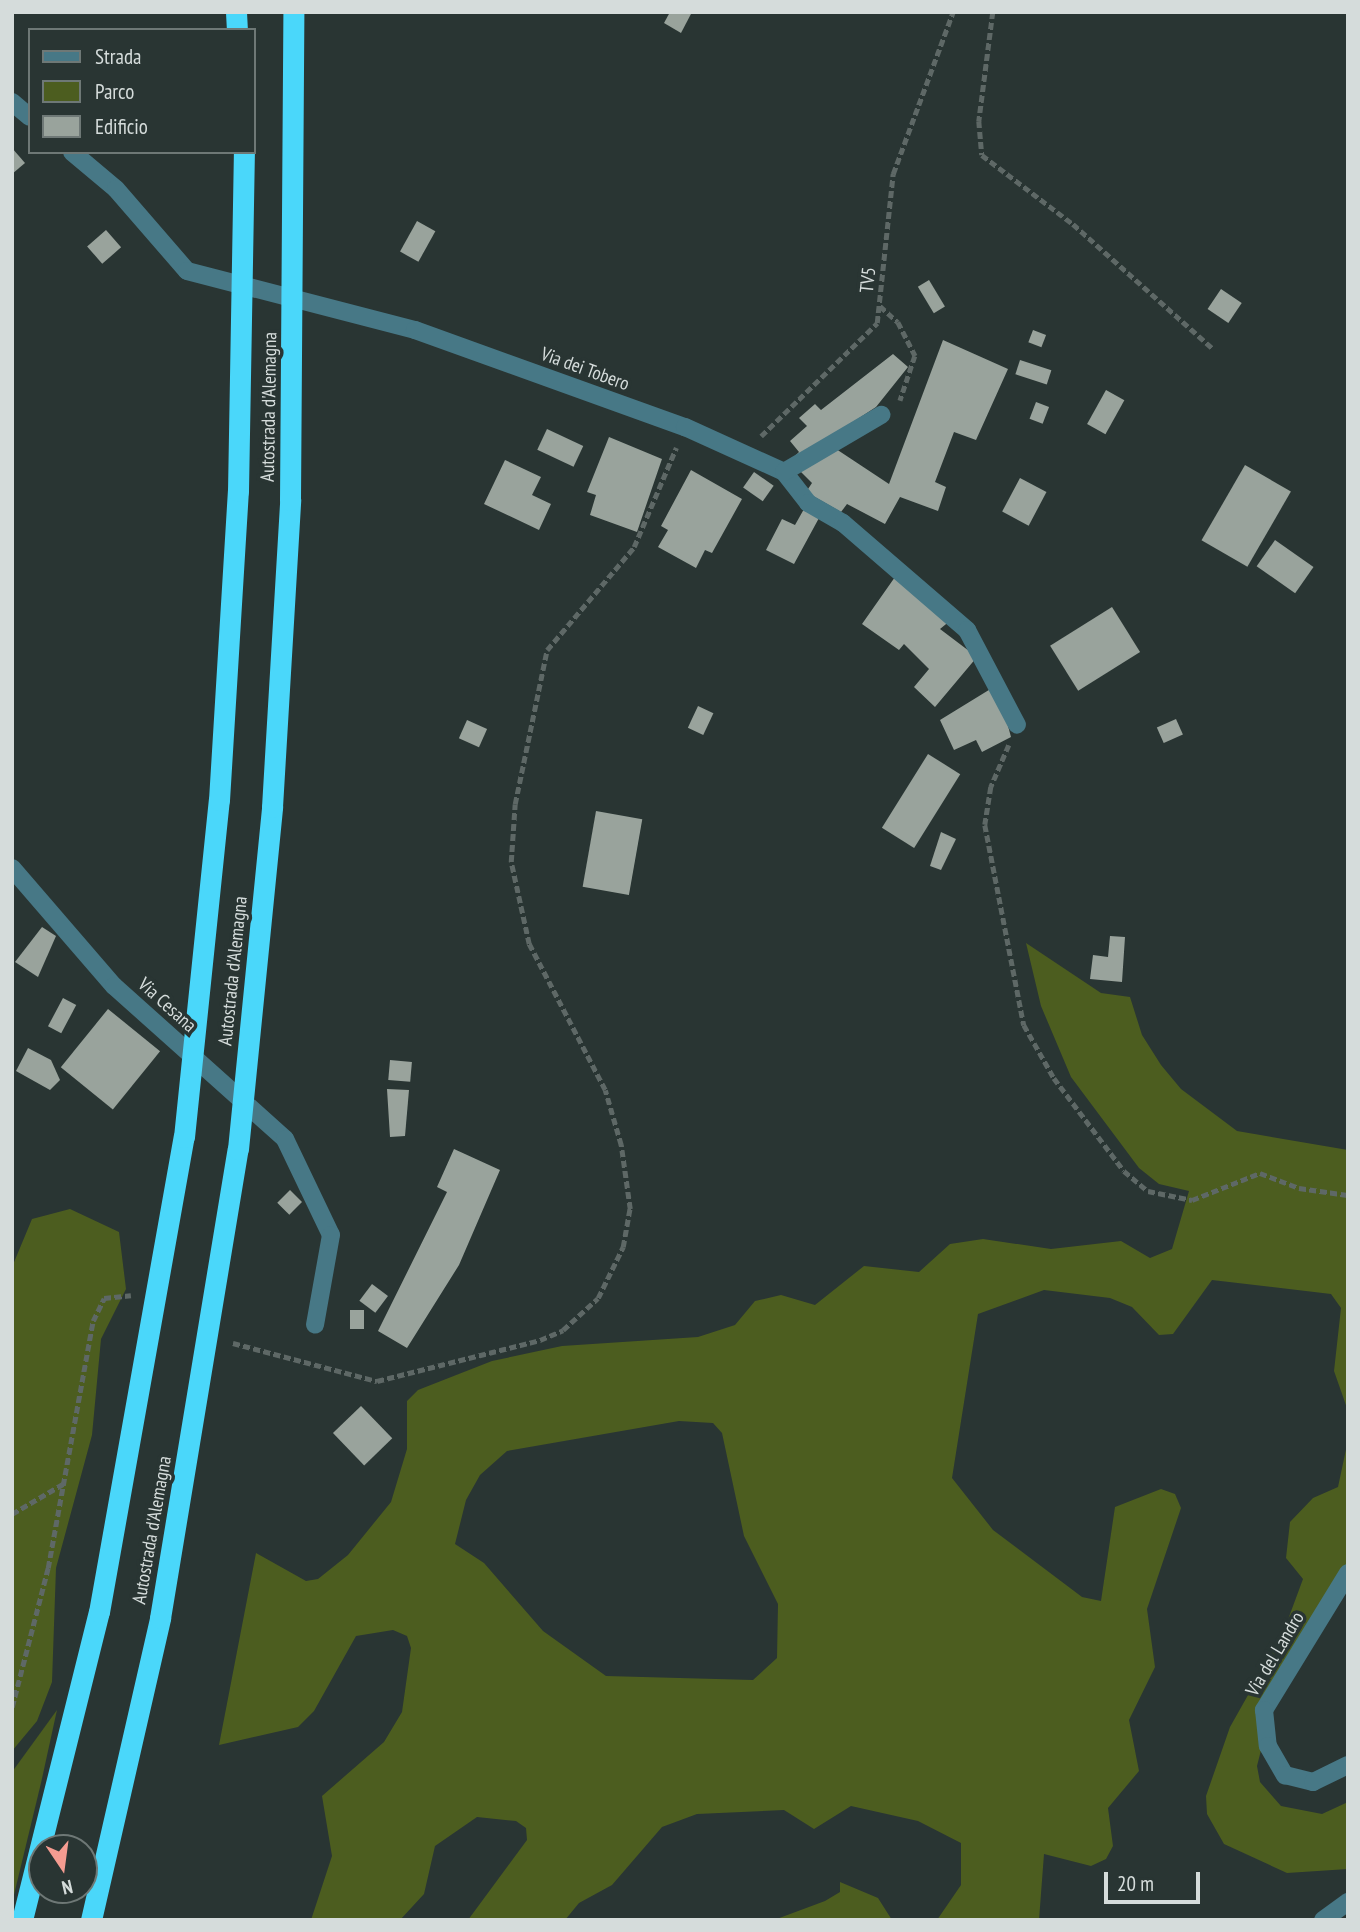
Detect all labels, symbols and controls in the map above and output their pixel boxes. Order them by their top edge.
legend [28,28,256,154]
text: Strada [95,43,141,70]
text: Parco [95,78,134,105]
text: Edificio [95,113,148,140]
street label: TV5 [855,266,881,294]
street label: Autostrada d'Alemagna [256,332,282,482]
street label: Via dei Tobero [537,342,633,396]
street label: Autostrada d'Alemagna [214,895,252,1047]
street label: Via Cesana [133,973,201,1037]
street label: Autostrada d'Alemagna [128,1454,176,1606]
street label: Via del Landro [1241,1608,1309,1700]
north arrow [28,1834,98,1904]
scale bar [1108,1858,1204,1902]
text: 20 m [1117,1870,1154,1897]
text: N [60,1875,75,1900]

